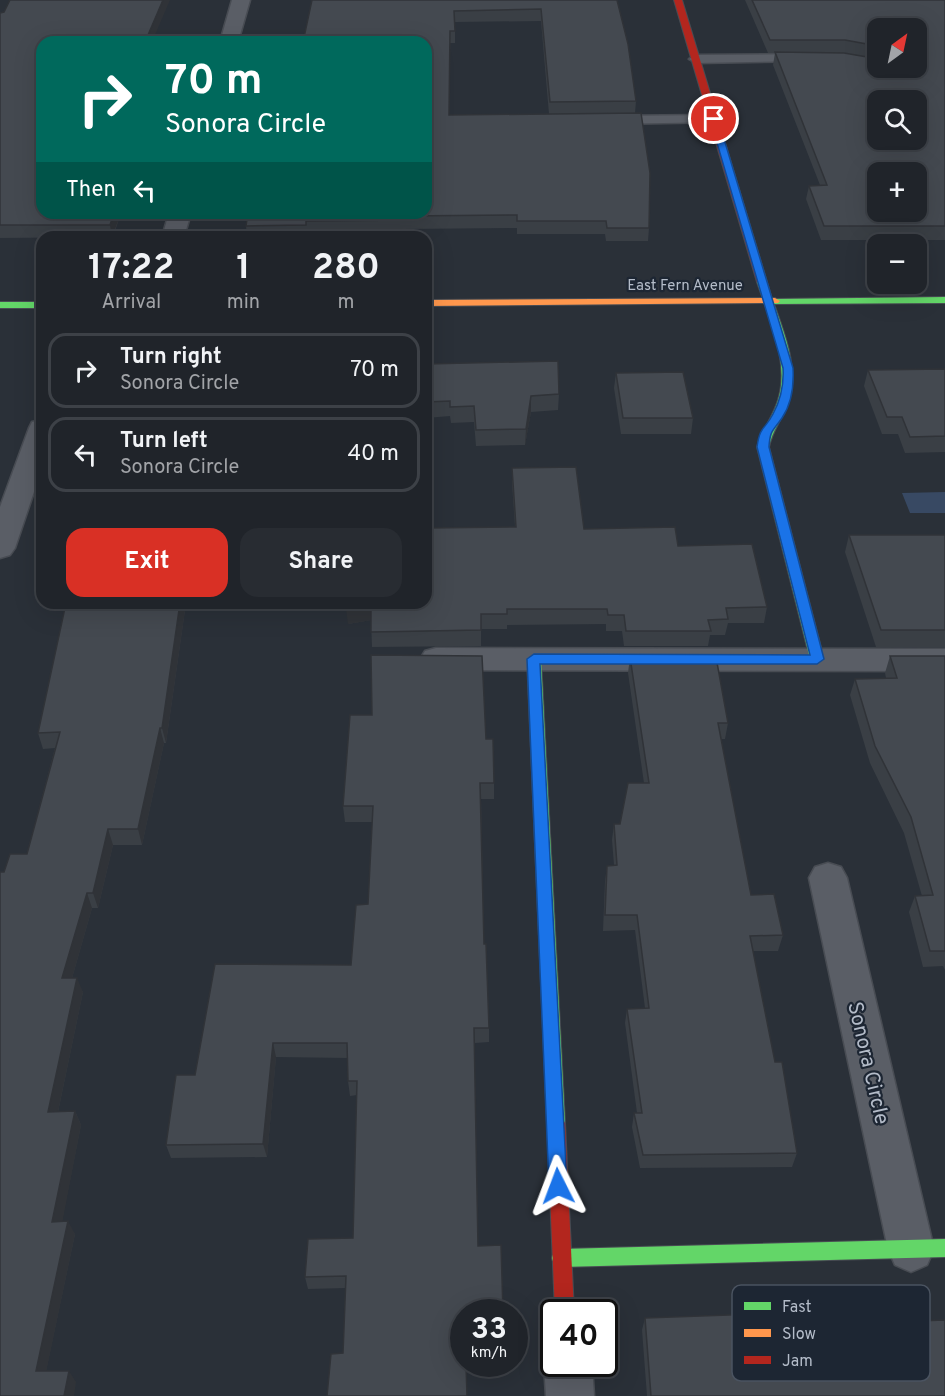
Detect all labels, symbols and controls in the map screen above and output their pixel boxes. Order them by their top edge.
north arrow [867,18,927,78]
map controls [867,18,927,294]
text: 70 m [165,56,263,109]
icon: right [66,60,144,138]
button: search [867,90,927,150]
pin [688,93,739,144]
icon: arrive [697,102,730,135]
text: Sonora Circle [165,108,326,142]
button: + [867,162,927,222]
icon: left [128,174,161,207]
text: Then [66,177,116,204]
button: − [867,234,927,294]
text: 17:22 [88,246,175,292]
text: 1 [236,246,251,292]
text: 280 [312,246,380,292]
street label: East Fern Avenue [627,277,743,296]
text: Arrival [102,290,161,316]
text: min [227,290,260,316]
text: m [338,290,354,316]
text: Turn right [120,344,222,371]
icon: right [69,354,102,387]
text: 70 m [350,357,399,384]
text: Sonora Circle [120,371,239,397]
text: Turn left [120,428,208,455]
icon: left [69,438,102,471]
text: 40 m [347,441,399,468]
text: Sonora Circle [120,455,239,481]
button: Exit [66,528,228,597]
button: Share [240,528,402,597]
street label: Sonora Circle [840,999,895,1127]
position arrow [526,1154,590,1218]
legend [732,1285,930,1381]
text: Fast [782,1298,812,1318]
speed limit sign: 40 [540,1299,618,1377]
text: 33 [471,1312,507,1349]
text: Slow [782,1325,816,1345]
text: km/h [471,1344,507,1363]
text: Jam [782,1352,813,1372]

